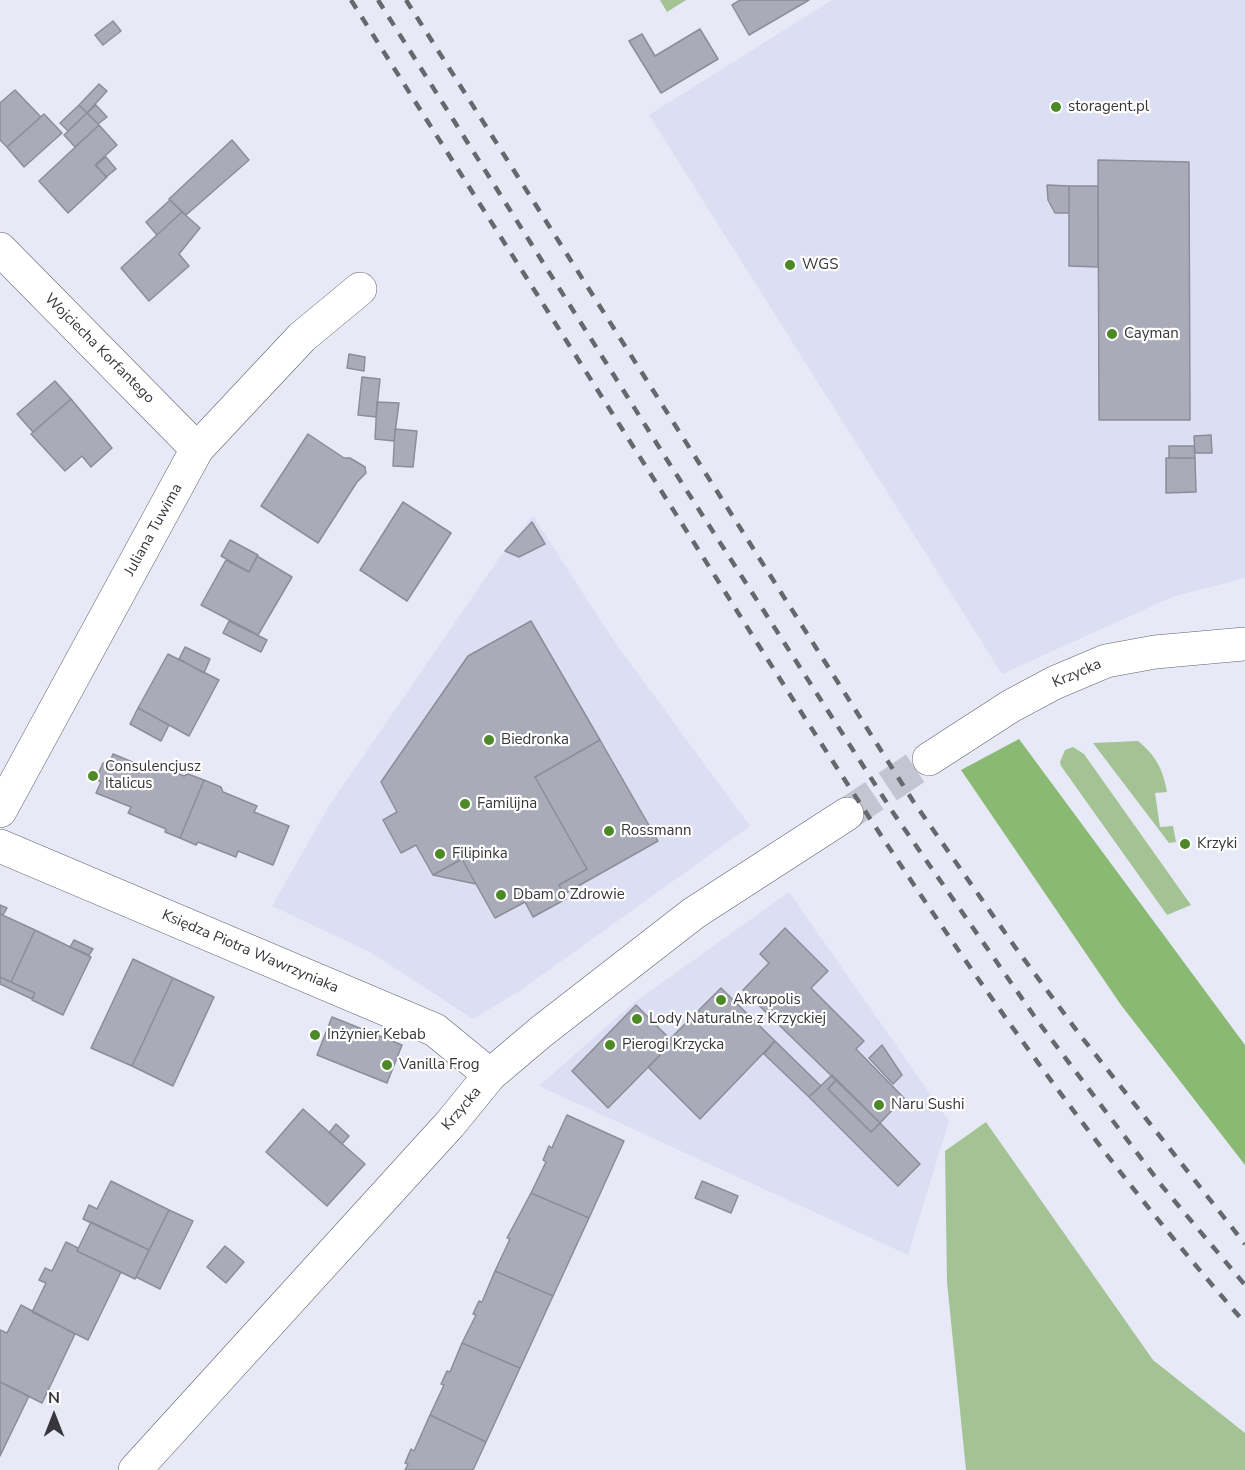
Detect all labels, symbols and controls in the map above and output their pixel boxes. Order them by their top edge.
place label: storagent.pl [1068,98,1149,116]
marker: storagent.pl [1049,100,1063,114]
place label: WGS [802,256,838,274]
marker: WGS [783,258,797,272]
street label: Wojciecha Korfantego [40,290,158,408]
place label: Cayman [1124,325,1179,343]
marker: Cayman [1105,327,1119,341]
street label: Juliana Tuwima [121,481,187,579]
street label: Krzycka [1050,656,1104,692]
place label: Biedronka [501,731,569,749]
marker: Biedronka [482,733,496,747]
place label: Consulencjusz Italicus [105,758,201,793]
marker: Consulencjusz Italicus [86,769,100,783]
place label: Familijna [477,795,537,813]
marker: Familijna [458,797,472,811]
place label: Rossmann [621,822,691,840]
marker: Rossmann [602,824,616,838]
place label: Krzyki [1197,835,1237,853]
marker: Krzyki [1178,837,1192,851]
place label: Filipinka [452,845,508,863]
marker: Filipinka [433,847,447,861]
place label: Dbam o Zdrowie [513,886,625,904]
marker: Dbam o Zdrowie [494,888,508,902]
street label: Księdza Piotra Wawrzyniaka [159,907,341,997]
place label: Akrωpolis [733,991,801,1009]
marker: Akrωpolis [714,993,728,1007]
place label: Lody Naturalne z Krzyckiej [649,1010,826,1028]
marker: Lody Naturalne z Krzyckiej [630,1012,644,1026]
place label: Inżynier Kebab [327,1026,426,1044]
marker: Inżynier Kebab [308,1028,322,1042]
place label: Pierogi Krzycka [622,1036,724,1054]
marker: Pierogi Krzycka [603,1038,617,1052]
place label: Vanilla Frog [399,1056,480,1074]
marker: Vanilla Frog [380,1058,394,1072]
street label: Krzycka [439,1083,485,1135]
place label: Naru Sushi [891,1096,965,1114]
marker: Naru Sushi [872,1098,886,1112]
north arrow [24,1386,84,1446]
text: N [48,1387,60,1409]

